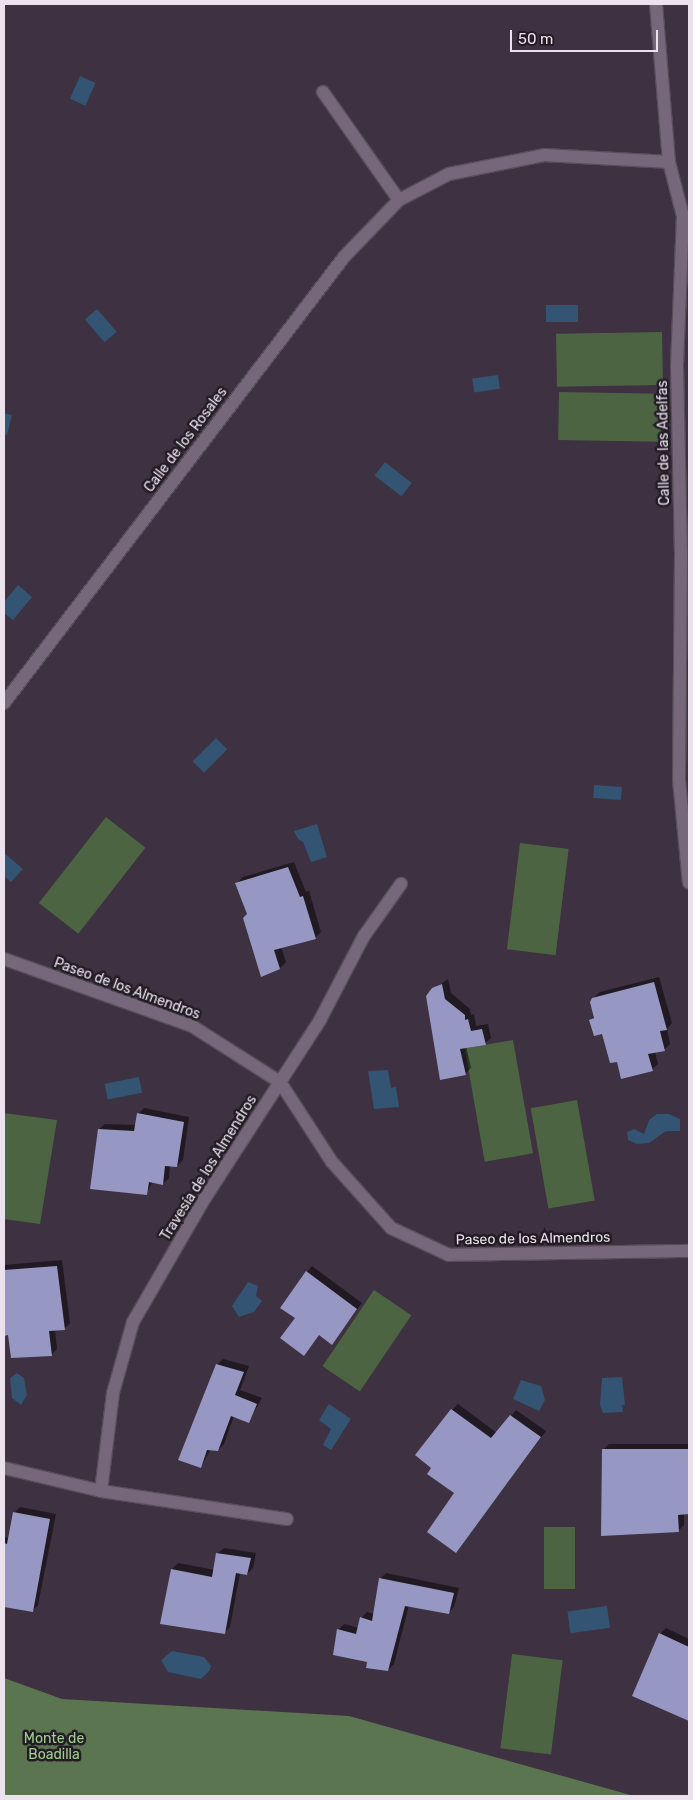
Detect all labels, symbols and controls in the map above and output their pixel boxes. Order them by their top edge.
scale bar [513,20,660,52]
text: 50 m [518,30,553,48]
street label: Calle de las Adelfas [655,380,673,506]
street label: Calle de los Rosales [141,384,231,496]
street label: Paseo de los Almendros [51,955,203,1023]
street label: Travesía de los Almendros [157,1092,261,1244]
street label: Paseo de los Almendros [455,1229,611,1249]
park label: Monte de Boadilla [24,1731,84,1764]

